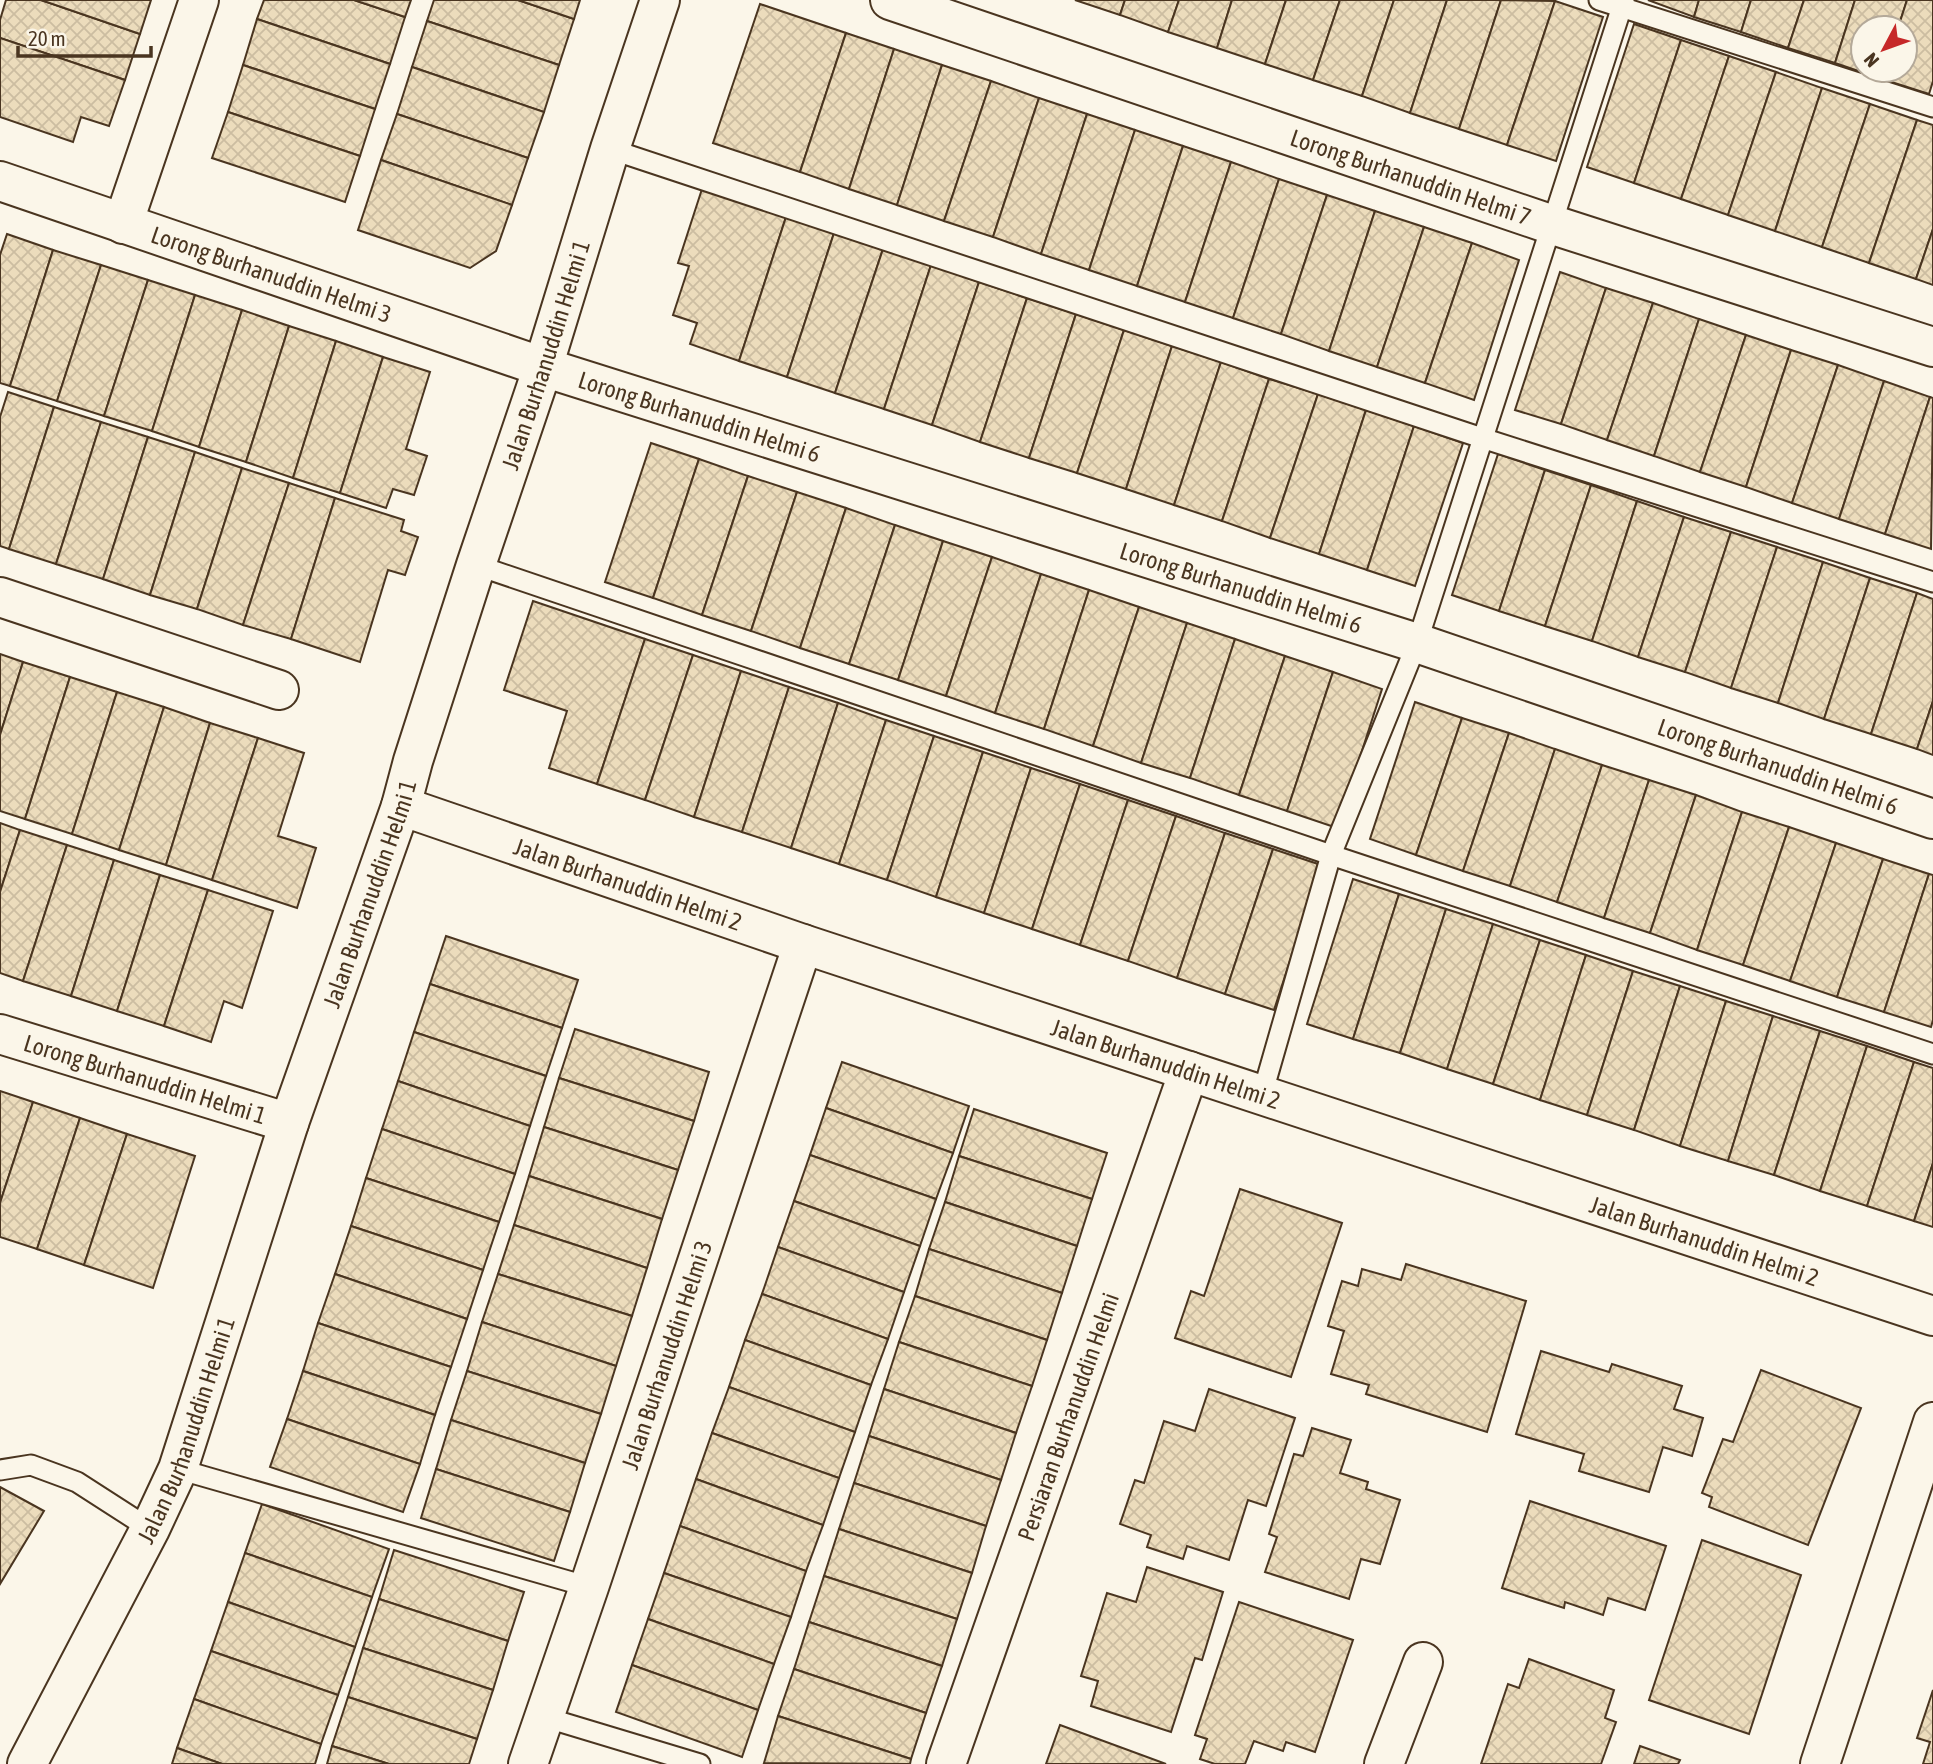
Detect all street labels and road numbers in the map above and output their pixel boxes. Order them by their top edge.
street label: Lorong Burhanuddin Helmi 7 [1287,123,1535,230]
street label: Lorong Burhanuddin Helmi 3 [148,220,395,328]
street label: Jalan Burhanuddin Helmi 1 [496,237,595,473]
street label: Lorong Burhanuddin Helmi 6 [575,366,824,467]
street label: Lorong Burhanuddin Helmi 6 [1117,537,1365,638]
street label: Lorong Burhanuddin Helmi 6 [1654,713,1902,820]
street label: Jalan Burhanuddin Helmi 1 [317,777,421,1011]
street label: Jalan Burhanuddin Helmi 2 [510,832,746,936]
street label: Jalan Burhanuddin Helmi 2 [1048,1013,1284,1114]
street label: Lorong Burhanuddin Helmi 1 [21,1029,270,1129]
street label: Jalan Burhanuddin Helmi 2 [1586,1190,1822,1291]
street label: Jalan Burhanuddin Helmi 3 [616,1237,717,1473]
street label: Persiaran Burhanuddin Helmi [1012,1289,1124,1544]
street label: Jalan Burhanuddin Helmi 1 [132,1313,239,1548]

